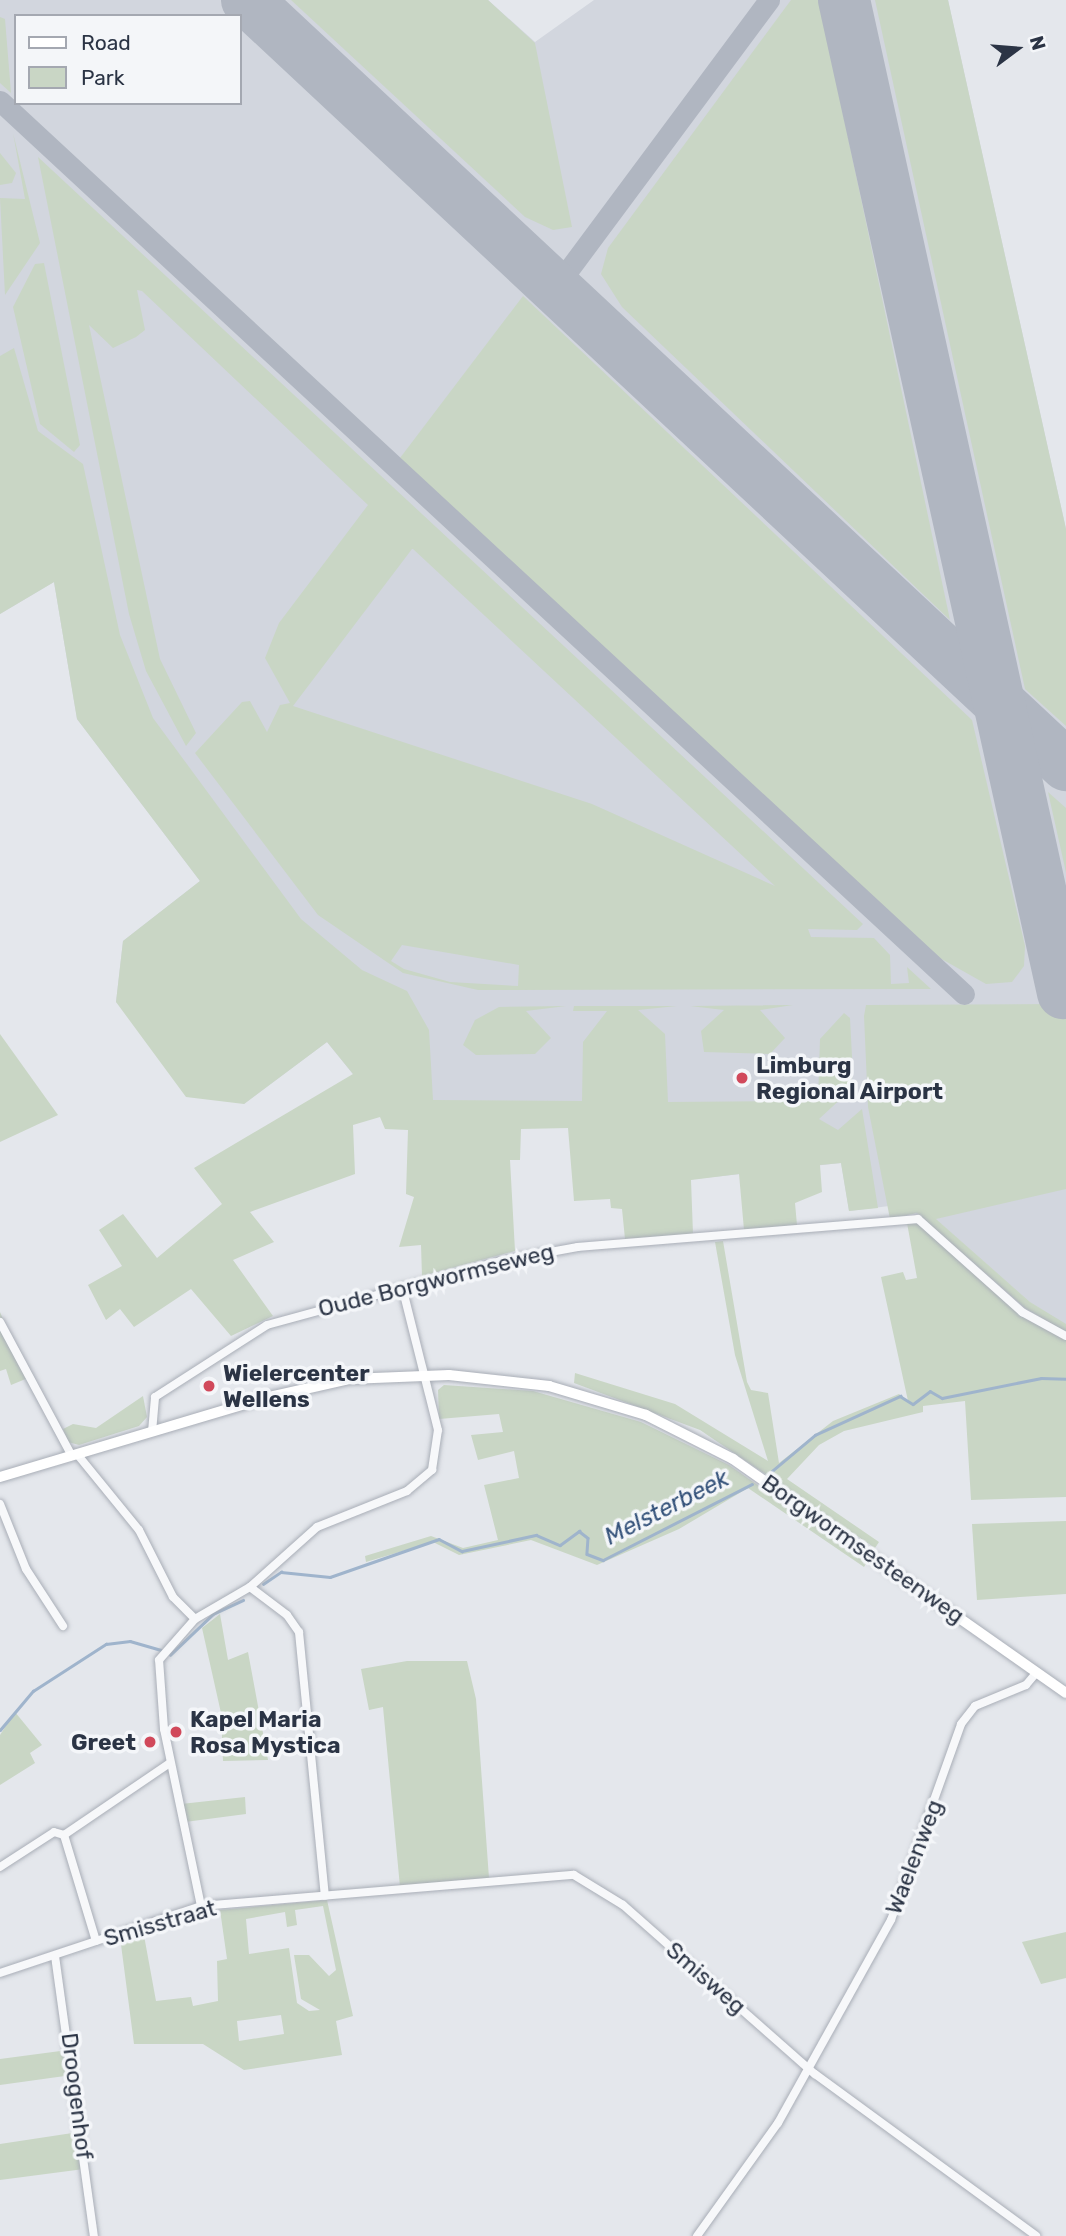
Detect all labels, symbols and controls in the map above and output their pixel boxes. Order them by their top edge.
legend [14,14,242,105]
north arrow [982,14,1052,84]
text: Road [81,30,131,55]
text: N [1025,33,1051,53]
text: Park [81,65,125,90]
place label: Limburg Regional Airport [756,1051,944,1105]
marker: Limburg Regional Airport [734,1070,750,1086]
street label: Oude Borgwormseweg [315,1237,557,1323]
place label: Wielercenter Wellens [223,1359,370,1413]
marker: Wielercenter Wellens [201,1378,217,1394]
water label: Melsterbeek [600,1464,734,1552]
street label: Borgwormsesteenweg [756,1469,970,1629]
place label: Kapel Maria Rosa Mystica [190,1705,340,1759]
marker: Kapel Maria Rosa Mystica [168,1724,184,1740]
place label: Greet [71,1728,136,1756]
marker: Greet [142,1734,158,1750]
street label: Waelenweg [880,1796,948,1918]
street label: Smisstraat [101,1894,219,1952]
street label: Smisweg [661,1936,751,2020]
street label: Droogenhof [56,2031,98,2161]

